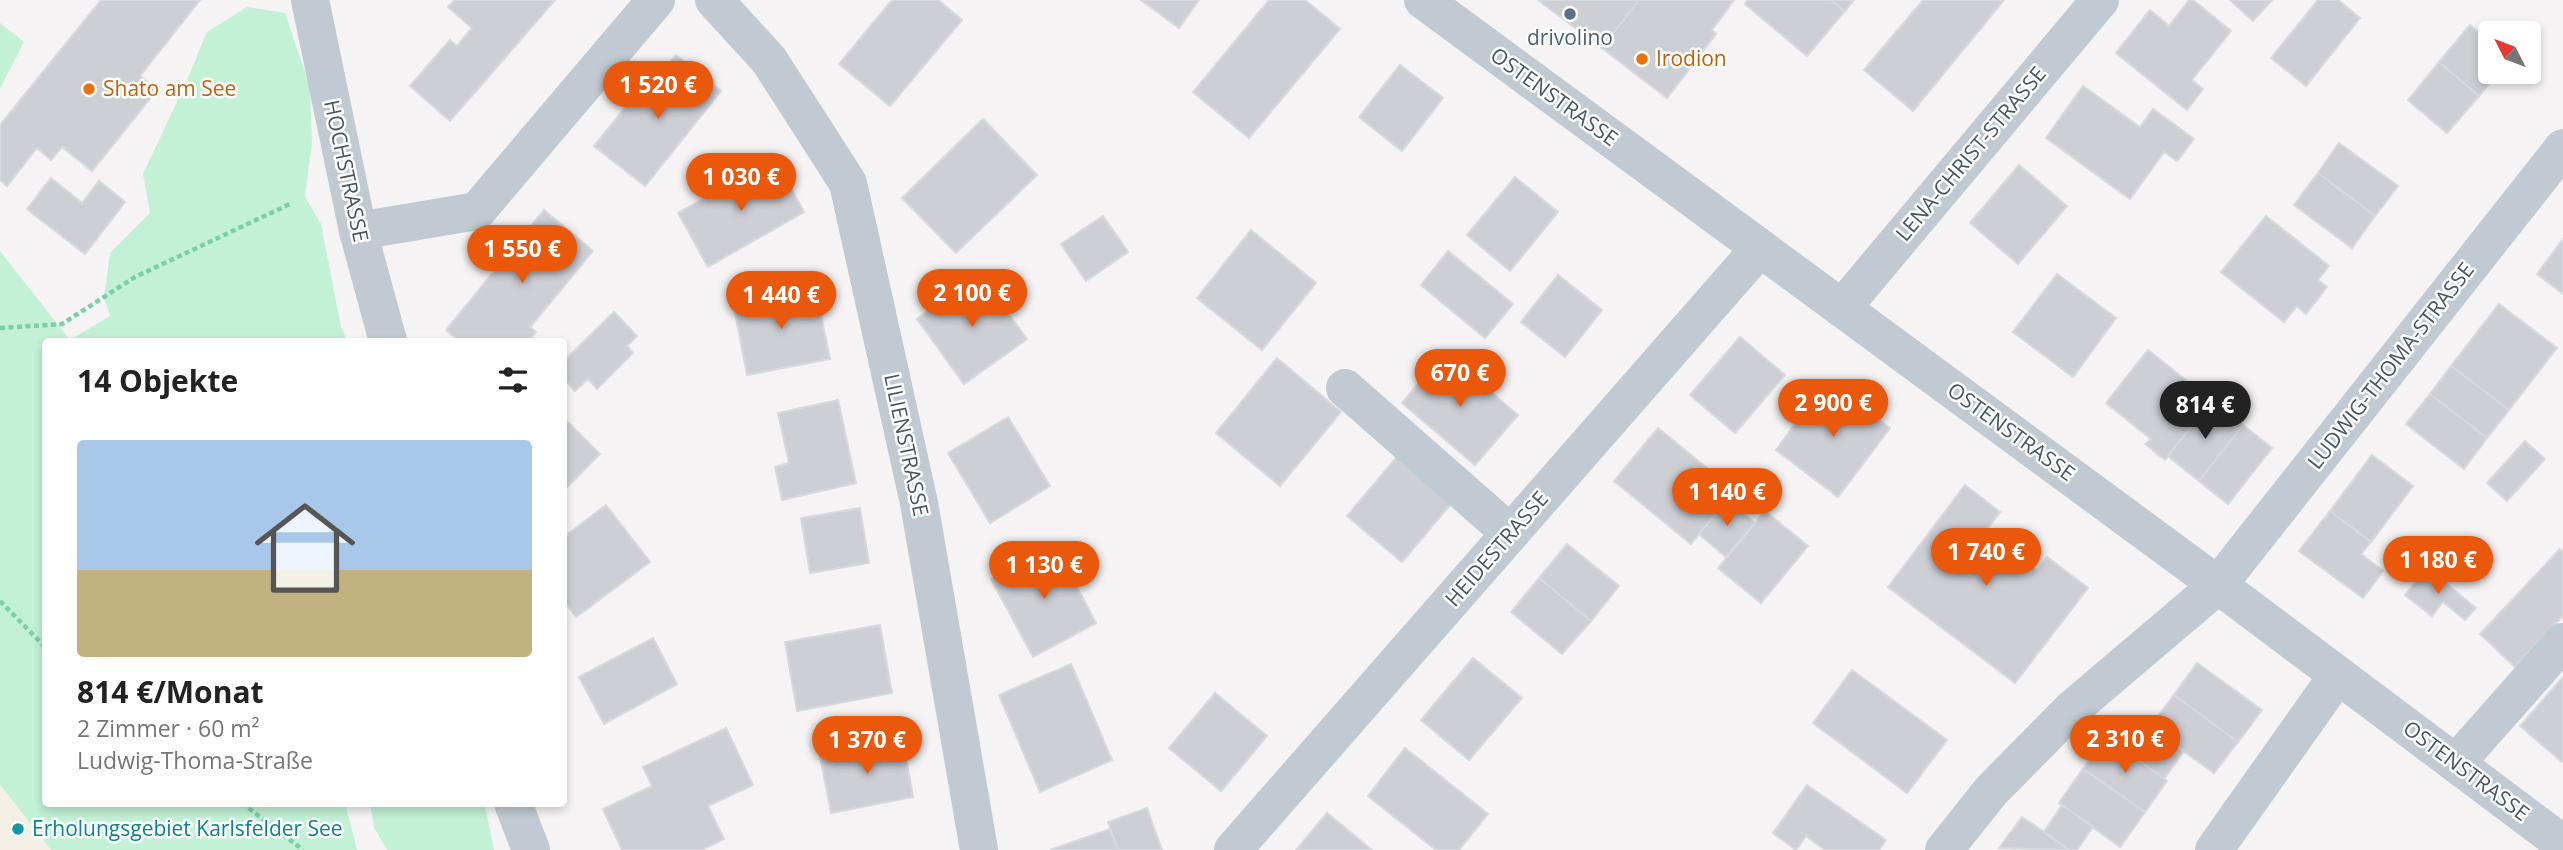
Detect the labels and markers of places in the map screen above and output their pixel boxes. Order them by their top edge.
marker: drivolino [1562,6,1578,22]
place label: drivolino [1527,23,1613,51]
place label: Irodion [1656,44,1727,72]
marker: Irodion [1634,51,1650,67]
pin: 1 520 € [593,61,723,121]
place label: Shato am See [103,74,236,102]
marker: Shato am See [81,81,97,97]
pin: 1 030 € [676,154,806,213]
pin: 1 550 € [457,226,587,285]
pin: 2 100 € [907,270,1037,329]
pin: 1 440 € [716,272,846,331]
pin: 670 € [1411,350,1509,409]
pin: 2 900 € [1768,380,1898,439]
pin: 814 € [2156,382,2254,441]
pin: 1 140 € [1662,468,1792,528]
pin: 1 740 € [1921,528,2051,588]
pin: 1 180 € [2373,536,2503,596]
pin: 1 130 € [979,542,1109,601]
pin: 1 370 € [802,716,932,776]
pin: 2 310 € [2060,716,2190,775]
place label: Erholungsgebiet Karlsfelder See [32,814,343,842]
marker: Erholungsgebiet Karlsfelder See [10,821,26,837]

